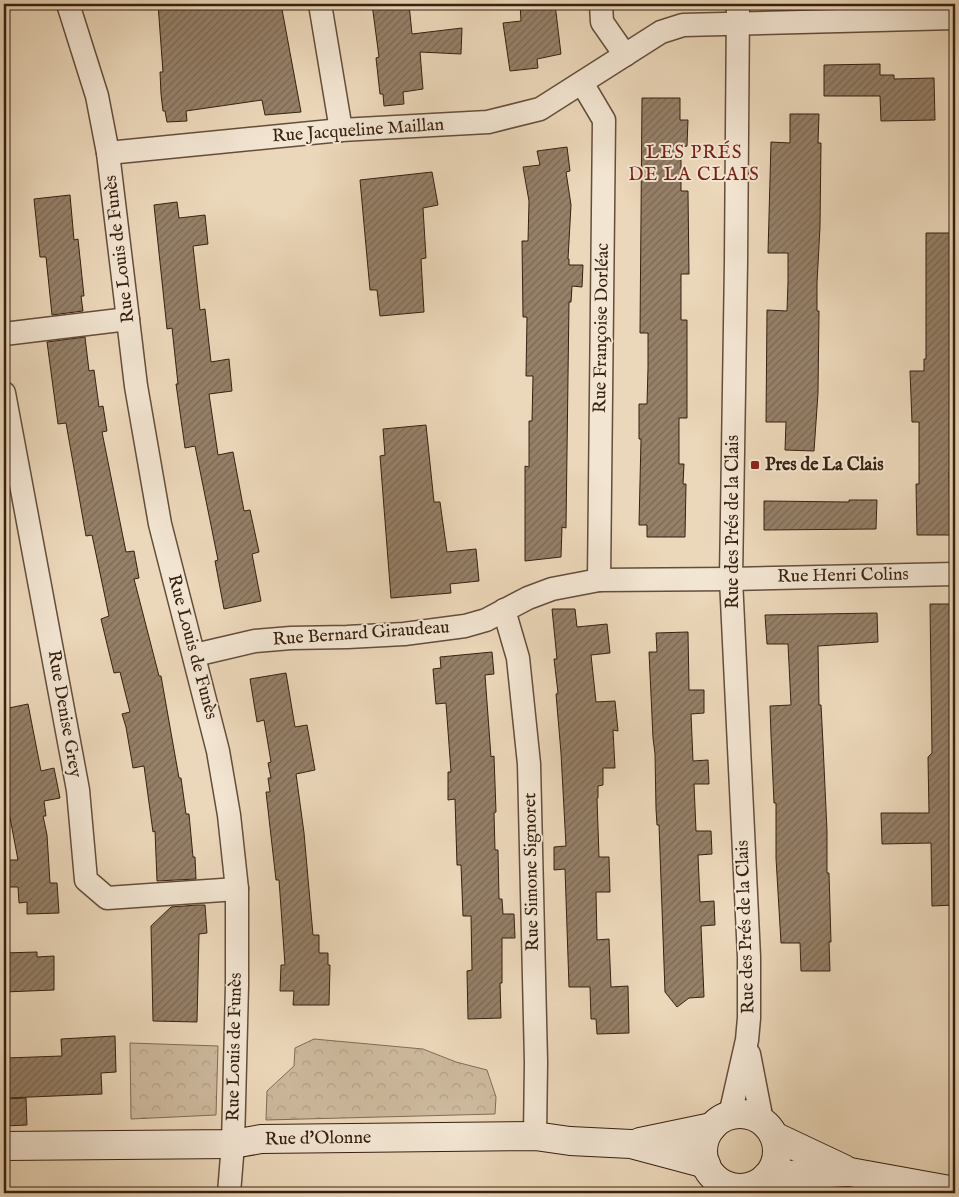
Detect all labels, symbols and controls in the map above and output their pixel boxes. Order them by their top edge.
street label: Rue Jacqueline Maillan [271,113,445,148]
district label: LES PRÉS DE LA CLAIS [628,140,760,187]
street label: Rue Louis de Funès [100,174,140,324]
street label: Rue Françoise Dorléac [589,242,615,413]
street label: Rue des Prés de la Clais [722,435,745,609]
place label: Pres de La Clais [765,454,884,477]
marker: Pres de La Clais [749,459,761,471]
street label: Rue Henri Colins [777,563,909,589]
street label: Rue Louis de Funès [162,572,222,722]
street label: Rue Bernard Giraudeau [272,616,450,652]
street label: Rue Denise Grey [41,649,87,780]
street label: Rue Simone Signoret [519,793,545,951]
street label: Rue des Prés de la Clais [731,840,761,1014]
street label: Rue Louis de Funès [222,972,248,1122]
street label: Rue d'Olonne [265,1127,371,1151]

